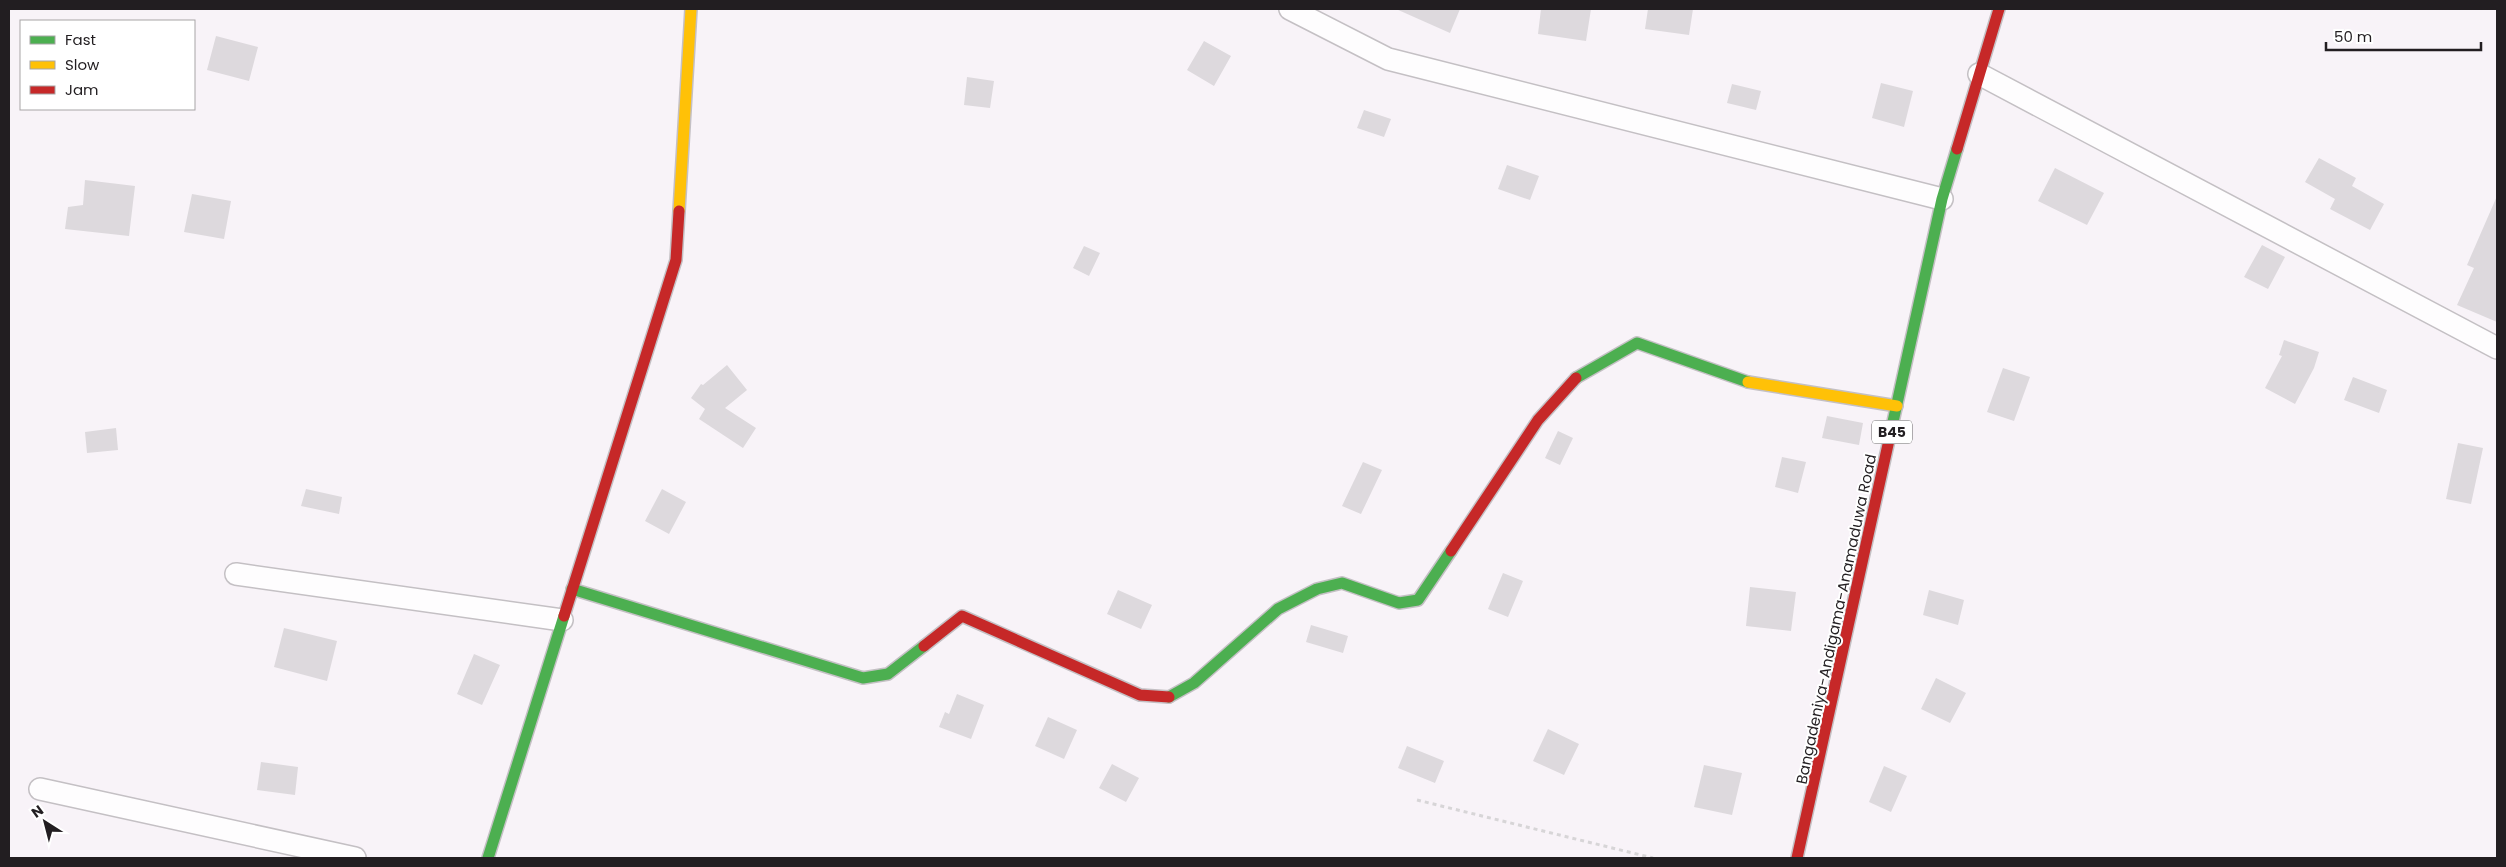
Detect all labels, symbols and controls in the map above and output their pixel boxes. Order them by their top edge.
legend [20,20,195,110]
scale bar [2326,20,2481,52]
text: 50 m [2334,26,2372,47]
text: Fast [65,29,96,50]
text: Slow [65,54,100,75]
text: Jam [65,79,99,100]
road number: B45 [1872,421,1912,444]
street label: Bangadeniya-Andigama-Anamaduwa Road [1791,452,1881,786]
north arrow [20,797,70,847]
text: N [27,800,47,823]

